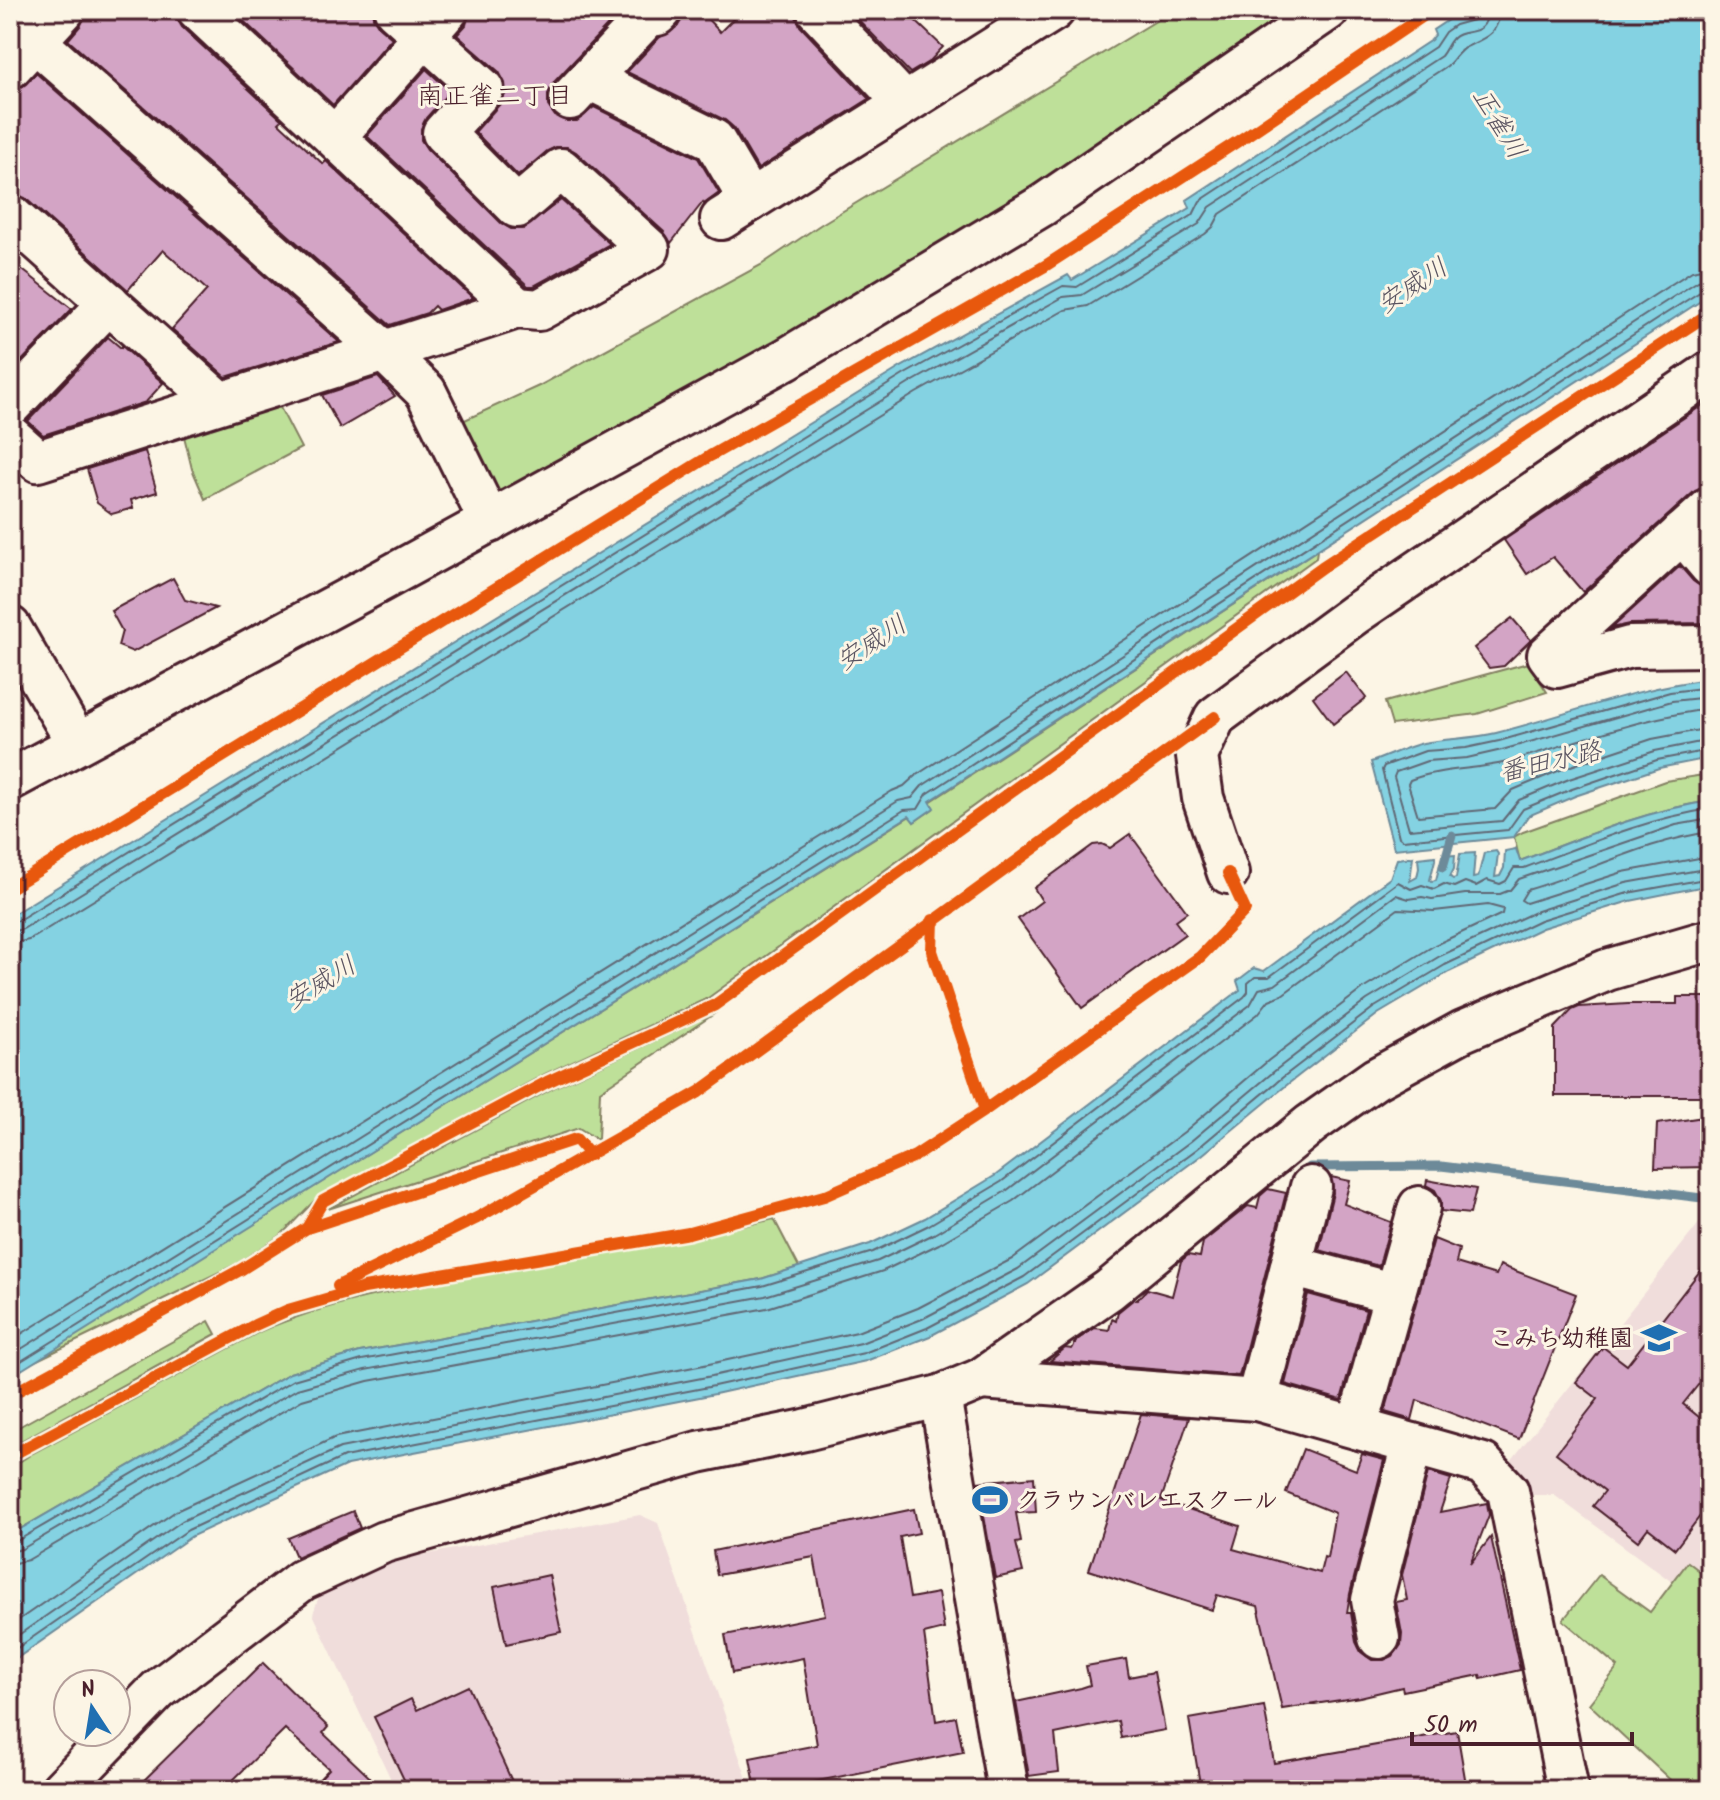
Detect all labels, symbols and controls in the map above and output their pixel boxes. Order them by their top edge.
district label: 南正雀二丁目 [417,76,573,118]
water label: 正雀川 [1460,80,1536,168]
water label: 安威川 [1369,248,1457,326]
water label: 安威川 [828,605,916,683]
water label: 番田水路 [1495,730,1608,795]
water label: 安威川 [277,946,365,1022]
school or university icon: こみち幼稚園 [1640,1319,1678,1357]
place label: こみち幼稚園 [1489,1320,1633,1359]
sports icon: クラウンバレエスクール [971,1481,1009,1519]
place label: クラウンバレエスクール [1016,1482,1278,1521]
north arrow [52,1668,132,1748]
text: N [78,1672,99,1709]
scale bar [1412,1696,1632,1746]
text: 50 m [1424,1706,1478,1745]

